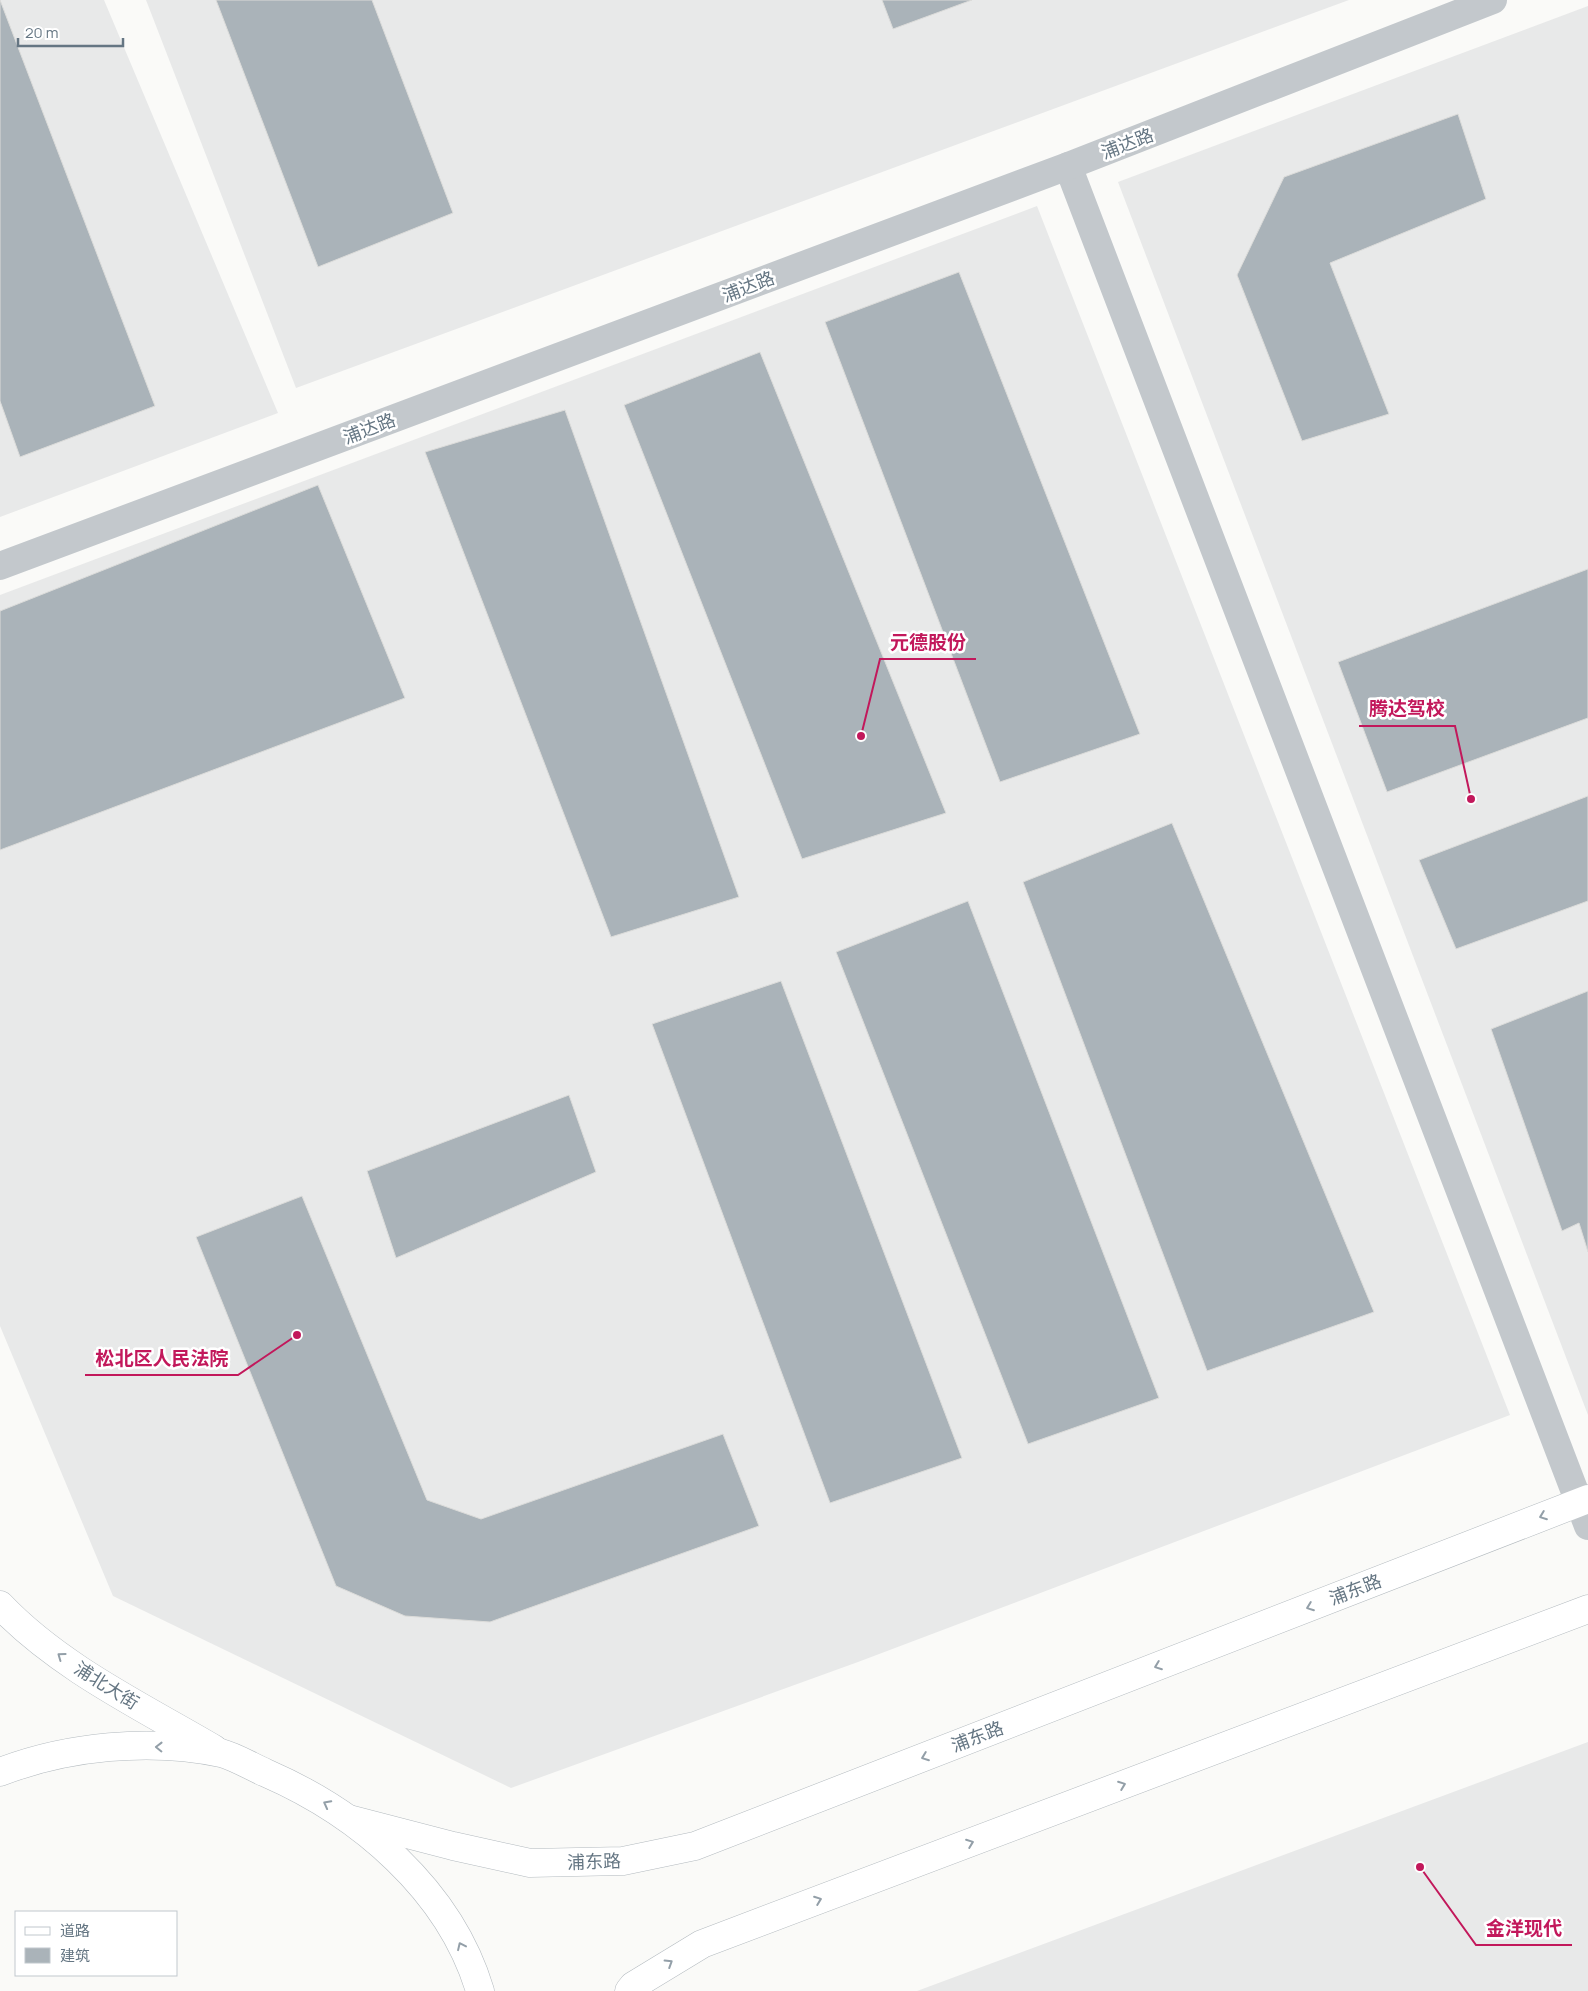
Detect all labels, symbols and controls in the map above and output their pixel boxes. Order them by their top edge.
scale bar [18,15,122,47]
text: 20 m [25,22,58,43]
street label: 浦达路 [1097,122,1157,164]
street label: 浦达路 [718,265,778,307]
street label: 浦达路 [339,407,399,449]
callout: 元德股份 [880,625,976,659]
text: 元德股份 [890,629,966,655]
callout: 腾达驾校 [1359,692,1455,726]
text: 腾达驾校 [1369,695,1445,721]
callout: 松北区人民法院 [85,1341,238,1375]
text: 松北区人民法院 [95,1345,229,1371]
one-way arrow [1539,1511,1547,1521]
street label: 浦东路 [1325,1568,1385,1610]
one-way arrow [1306,1601,1314,1611]
one-way arrow [58,1653,67,1661]
street label: 浦北大街 [70,1656,144,1714]
one-way arrow [1154,1660,1163,1670]
street label: 浦东路 [947,1715,1007,1757]
one-way arrow [155,1742,163,1753]
one-way arrow [921,1750,930,1761]
one-way arrow [1117,1781,1126,1791]
one-way arrow [324,1800,333,1810]
one-way arrow [965,1839,974,1849]
street label: 浦东路 [567,1848,621,1874]
one-way arrow [813,1896,822,1906]
legend [15,1911,178,1976]
callout: 金洋现代 [1476,1911,1572,1945]
text: 金洋现代 [1486,1915,1562,1941]
text: 道路 [60,1920,90,1941]
one-way arrow [457,1943,467,1952]
text: 建筑 [60,1945,90,1966]
one-way arrow [664,1960,673,1970]

